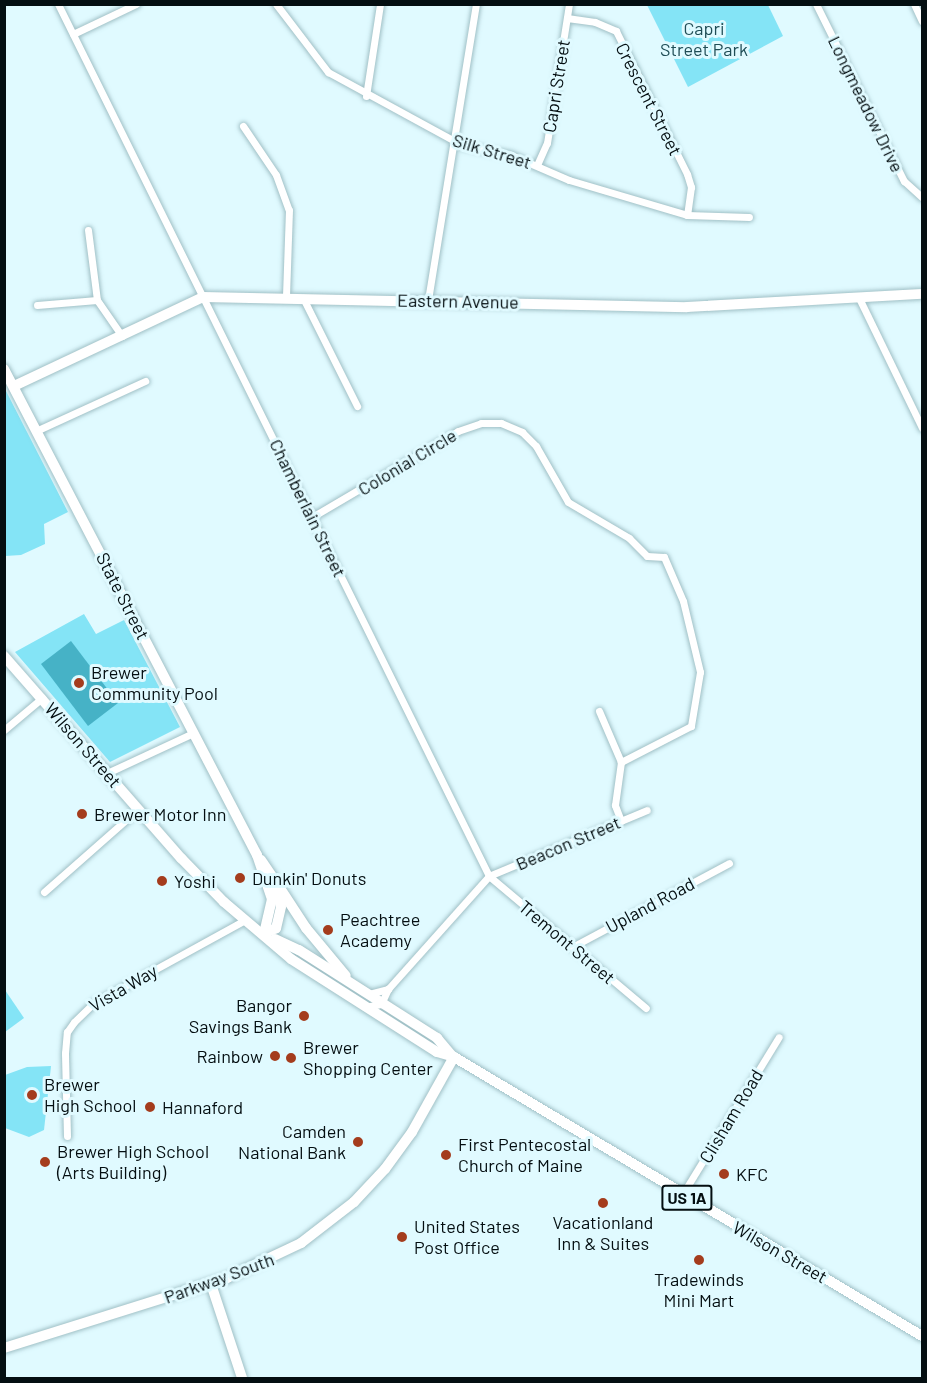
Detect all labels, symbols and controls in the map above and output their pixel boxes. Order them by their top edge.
park label: Capri Street Park [660,18,748,60]
street label: Longmeadow Drive [824,32,908,176]
street label: Capri Street [538,38,574,134]
street label: Crescent Street [611,39,687,159]
street label: Silk Street [450,129,534,173]
street label: Eastern Avenue [397,289,519,313]
street label: Colonial Circle [354,424,460,500]
street label: Chamberlain Street [265,435,351,581]
street label: State Street [92,549,154,643]
place label: Brewer Community Pool [91,662,218,704]
marker: Brewer Community Pool [72,676,86,690]
street label: Wilson Street [40,698,126,792]
place label: Brewer Motor Inn [94,803,226,825]
marker: Brewer Motor Inn [75,807,89,821]
street label: Beacon Street [512,811,624,875]
place label: Dunkin' Donuts [252,867,366,889]
place label: Yoshi [174,870,216,892]
marker: Dunkin' Donuts [233,871,247,885]
street label: Upland Road [602,873,698,937]
marker: Yoshi [155,874,169,888]
street label: Tremont Street [515,896,619,988]
place label: Peachtree Academy [340,909,420,952]
marker: Peachtree Academy [321,923,335,937]
street label: Vista Way [85,960,161,1016]
place label: Bangor Savings Bank [189,995,292,1038]
marker: Bangor Savings Bank [297,1009,311,1023]
place label: Brewer Shopping Center [303,1037,433,1080]
place label: Rainbow [196,1045,263,1067]
marker: Rainbow [268,1049,282,1063]
marker: Brewer Shopping Center [284,1051,298,1065]
street label: Clisham Road [695,1065,767,1167]
place label: Brewer High School [44,1074,137,1116]
marker: Brewer High School [25,1088,39,1102]
place label: Hannaford [162,1096,243,1118]
marker: Hannaford [143,1100,157,1114]
place label: Camden National Bank [238,1121,346,1164]
place label: First Pentecostal Church of Maine [458,1134,591,1176]
marker: Camden National Bank [351,1135,365,1149]
place label: Brewer High School (Arts Building) [57,1141,209,1184]
marker: First Pentecostal Church of Maine [439,1148,453,1162]
marker: Brewer High School (Arts Building) [38,1155,52,1169]
place label: KFC [736,1163,768,1185]
marker: KFC [717,1167,731,1181]
road number: US 1A [660,1185,714,1211]
marker: Vacationland Inn & Suites [596,1196,610,1210]
place label: Vacationland Inn & Suites [553,1212,653,1254]
place label: United States Post Office [414,1216,520,1258]
street label: Wilson Street [729,1216,831,1288]
marker: United States Post Office [395,1230,409,1244]
street label: Parkway South [161,1248,277,1308]
marker: Tradewinds Mini Mart [692,1253,706,1267]
place label: Tradewinds Mini Mart [654,1269,744,1312]

